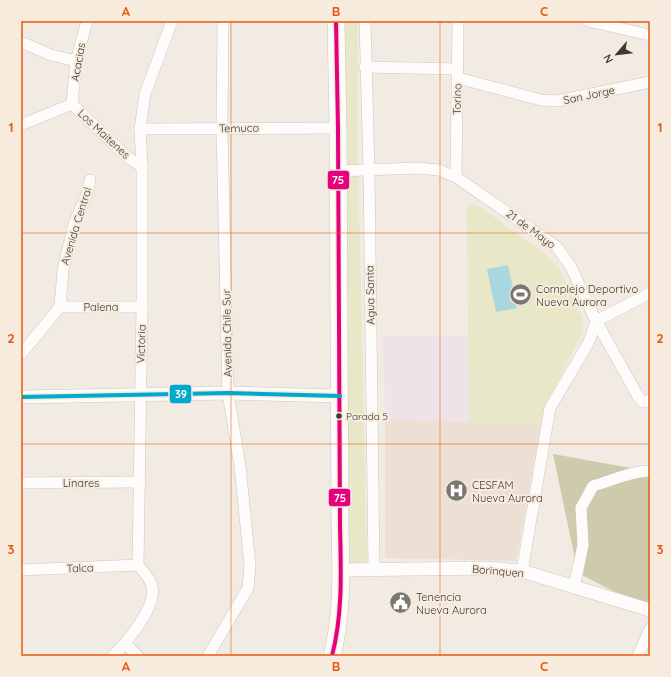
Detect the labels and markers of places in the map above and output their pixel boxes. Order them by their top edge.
sports icon: Complejo Deportivo Nueva Aurora [507,282,533,308]
place label: Complejo Deportivo Nueva Aurora [536,282,638,309]
place label: Parada 5 [346,410,388,423]
marker: Parada 5 [334,411,344,421]
hospital icon: CESFAM Nueva Aurora [444,478,470,504]
place label: CESFAM Nueva Aurora [472,478,543,505]
public building icon: Tenencia Nueva Aurora [387,590,413,616]
place label: Tenencia Nueva Aurora [416,590,487,617]

